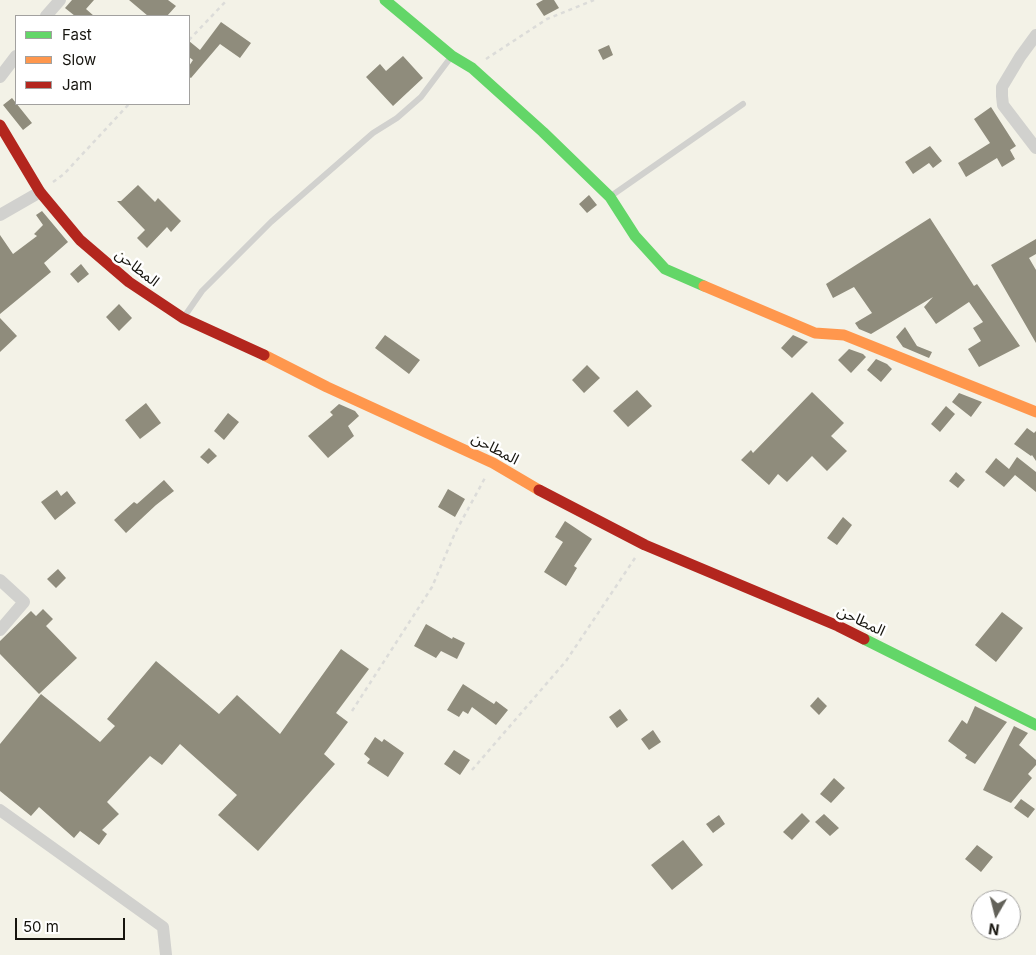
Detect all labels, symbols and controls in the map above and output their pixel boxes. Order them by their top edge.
legend [15,15,190,105]
text: Fast [62,25,92,44]
text: Slow [62,50,96,69]
text: Jam [62,75,92,94]
street label: المطاحن [111,245,163,291]
street label: المطاحن [468,429,522,469]
street label: المطاحن [834,602,888,640]
north arrow [971,890,1021,940]
scale bar [18,908,128,940]
text: 50 m [23,917,59,936]
text: N [988,920,1000,939]

